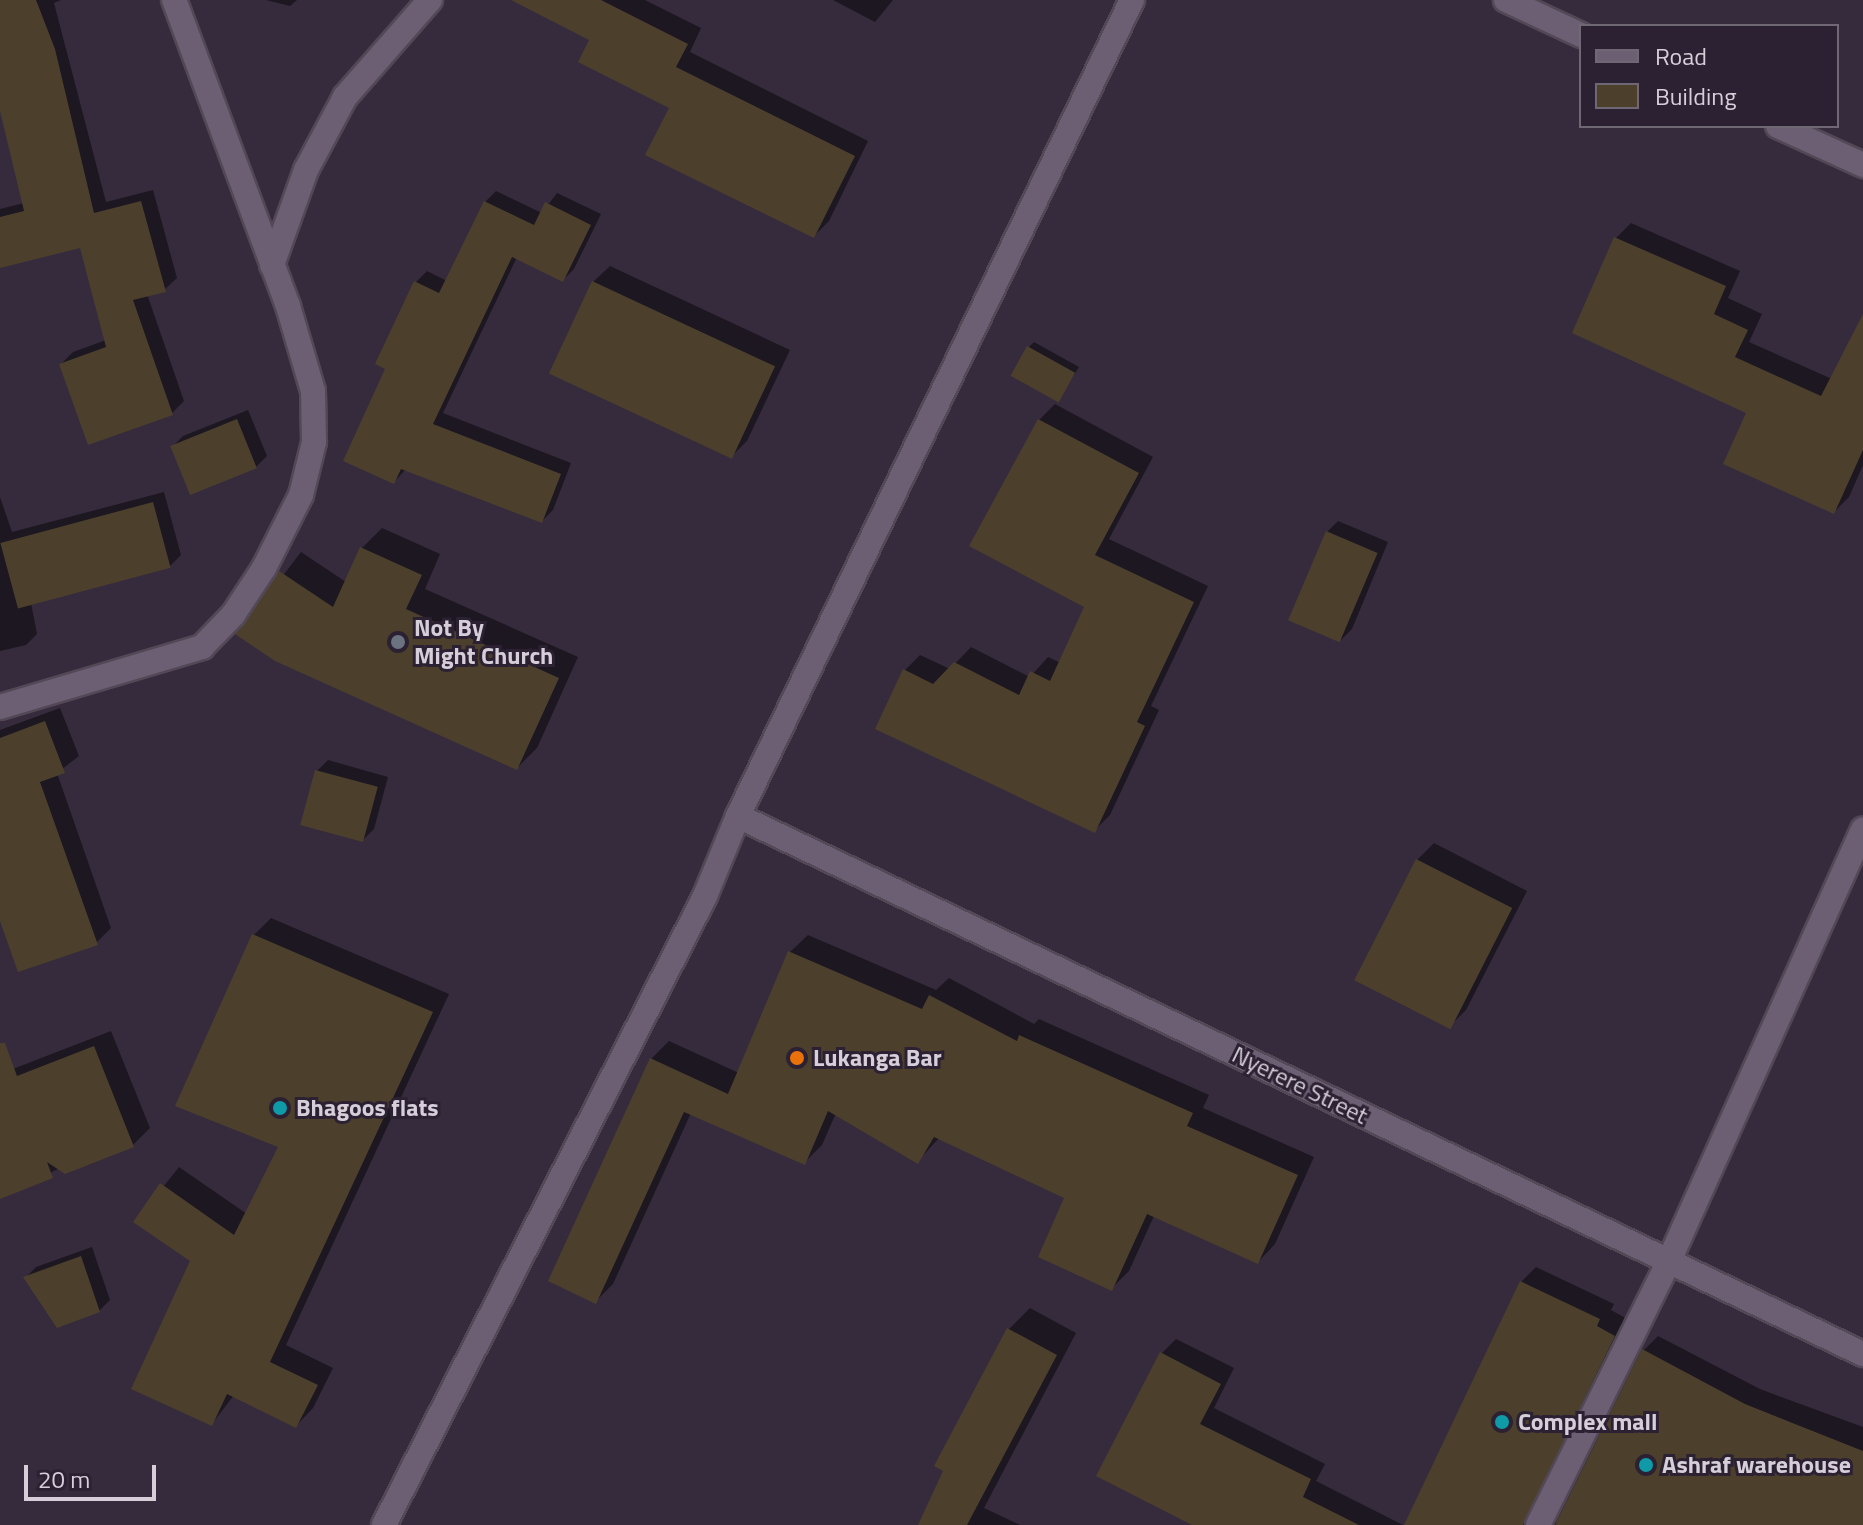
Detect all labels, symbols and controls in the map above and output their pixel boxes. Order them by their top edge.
legend [1579,24,1839,128]
text: Road [1655,38,1707,74]
text: Building [1655,78,1737,114]
place label: Not By Might Church [414,614,553,670]
marker: Not By Might Church [389,633,407,651]
street label: Nyerere Street [1228,1040,1372,1130]
place label: Lukanga Bar [813,1044,942,1072]
marker: Lukanga Bar [788,1049,806,1067]
place label: Bhagoos flats [296,1094,438,1122]
marker: Bhagoos flats [271,1099,289,1117]
place label: Complex mall [1518,1408,1658,1436]
marker: Complex mall [1493,1413,1511,1431]
scale bar [28,1449,160,1499]
place label: Ashraf warehouse [1662,1451,1851,1479]
marker: Ashraf warehouse [1637,1456,1655,1474]
text: 20 m [38,1461,90,1497]

